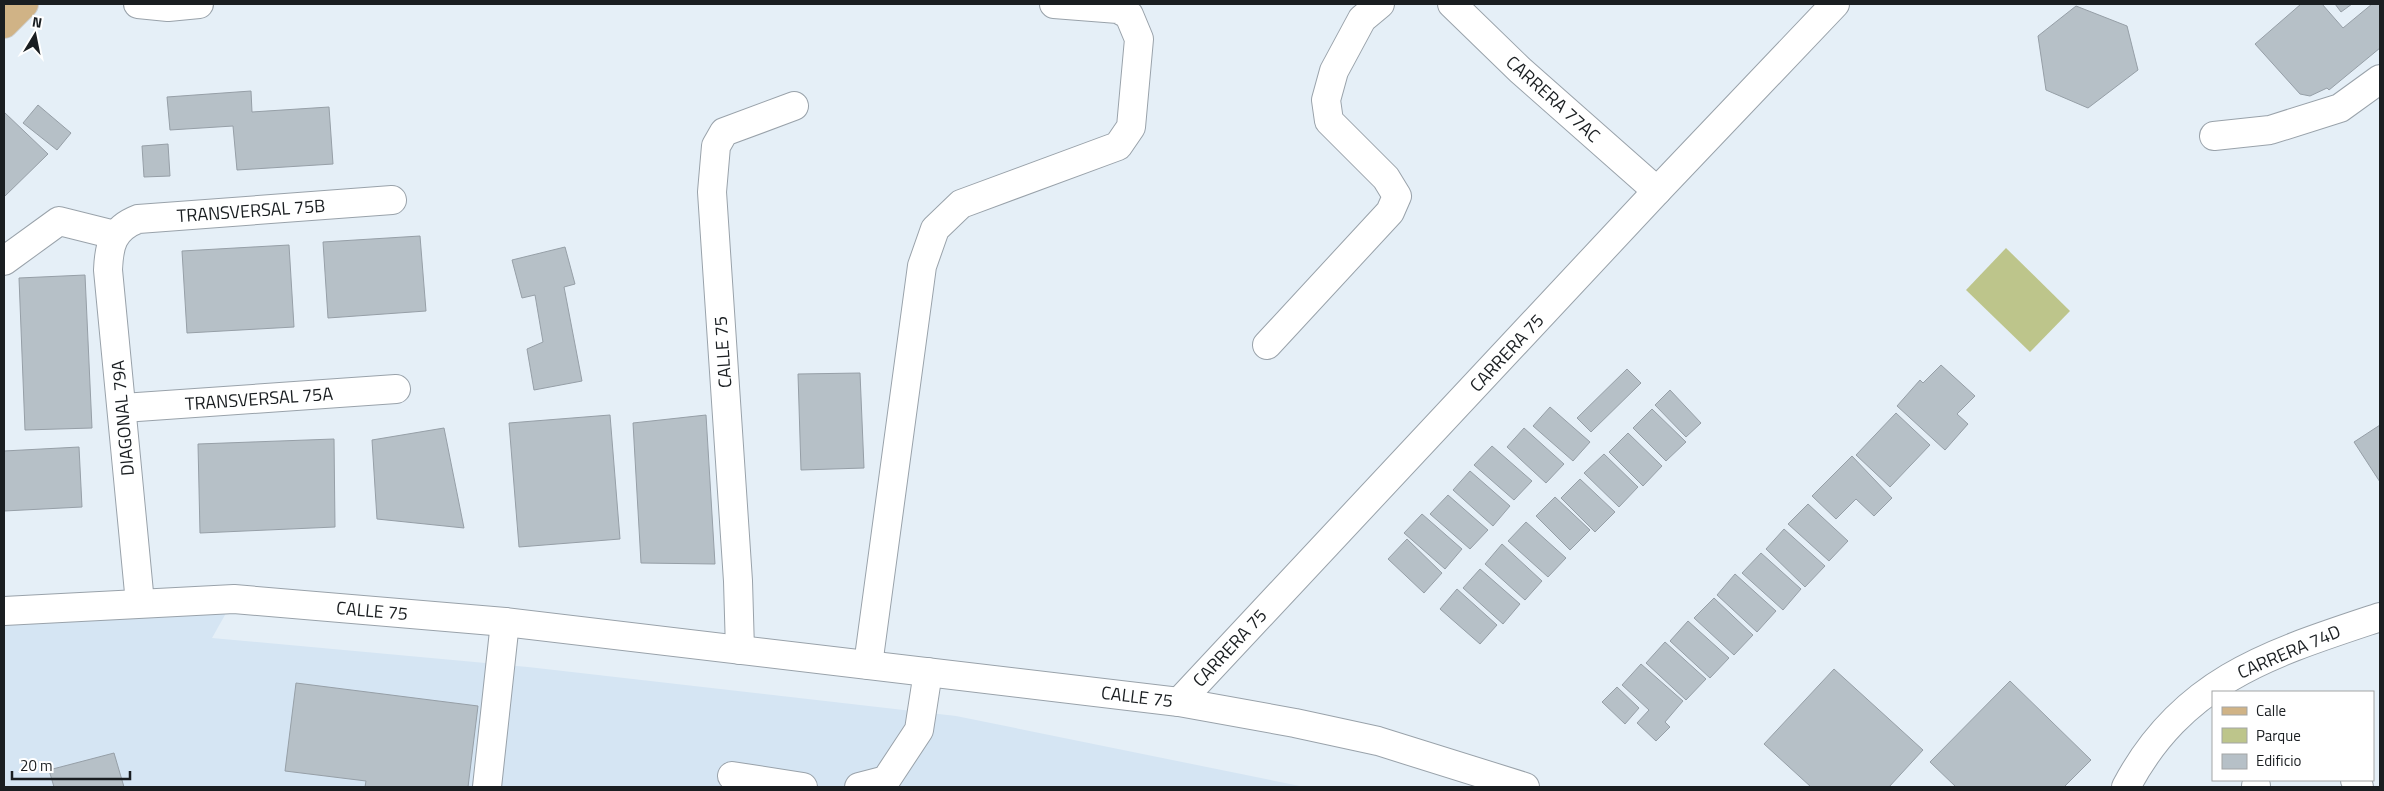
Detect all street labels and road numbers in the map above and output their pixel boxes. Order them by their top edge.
street label: CARRERA 77AC [1500,49,1607,149]
street label: TRANSVERSAL 75B [176,192,326,229]
street label: CARRERA 75 [1463,307,1550,398]
street label: CALLE 75 [707,315,738,389]
street label: DIAGONAL 79A [104,359,141,477]
street label: TRANSVERSAL 75A [184,380,334,417]
street label: CALLE 75 [335,594,409,627]
street label: CARRERA 75 [1186,602,1273,693]
street label: CARRERA 74D [2233,618,2345,685]
street label: CALLE 75 [1100,679,1174,714]

